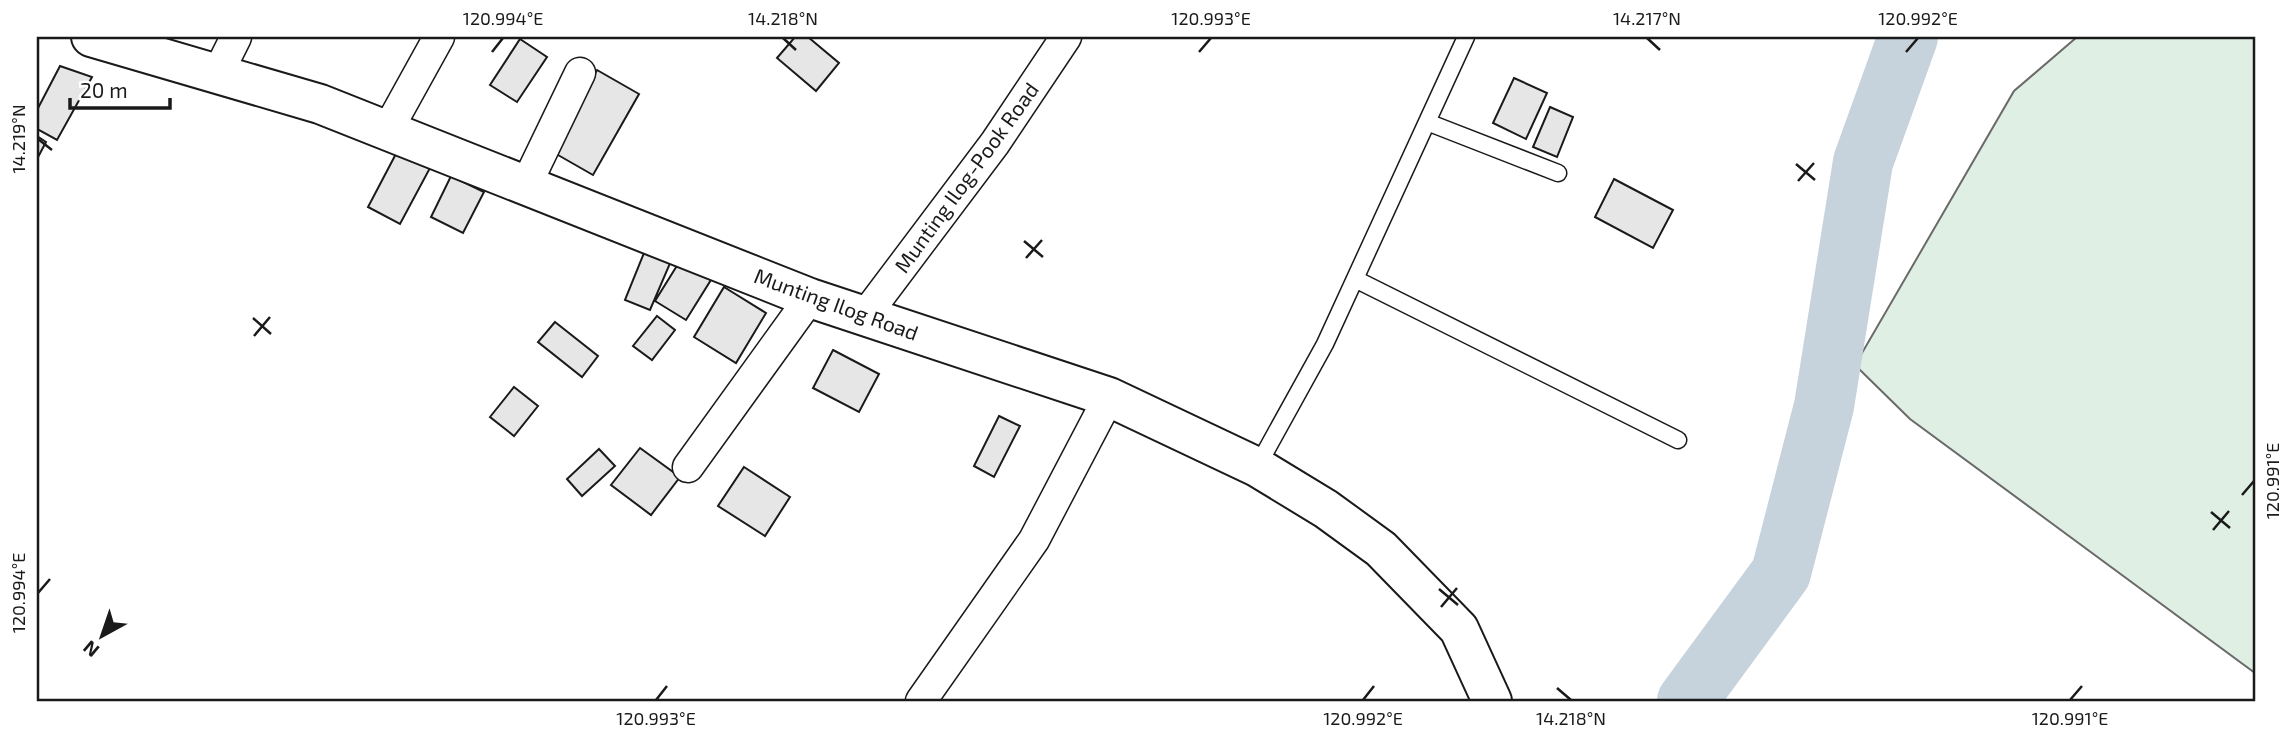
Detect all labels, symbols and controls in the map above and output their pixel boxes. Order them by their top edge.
text: 120.994°E [463,7,543,29]
text: 14.218°N [748,7,818,29]
text: 120.993°E [1171,7,1251,29]
text: 14.217°N [1613,7,1681,29]
text: 120.992°E [1878,7,1958,29]
scale bar [70,66,170,110]
text: 20 m [80,77,128,102]
street label: Munting Ilog-Pook Road [888,77,1043,277]
text: 14.219°N [7,104,29,174]
street label: Munting Ilog Road [751,262,922,345]
text: 120.991°E [2261,443,2283,519]
text: 120.994°E [7,553,29,633]
north arrow [66,602,136,672]
text: N [78,636,103,663]
text: 120.993°E [616,707,696,729]
text: 120.992°E [1323,707,1403,729]
text: 14.218°N [1536,707,1606,729]
text: 120.991°E [2032,707,2108,729]

